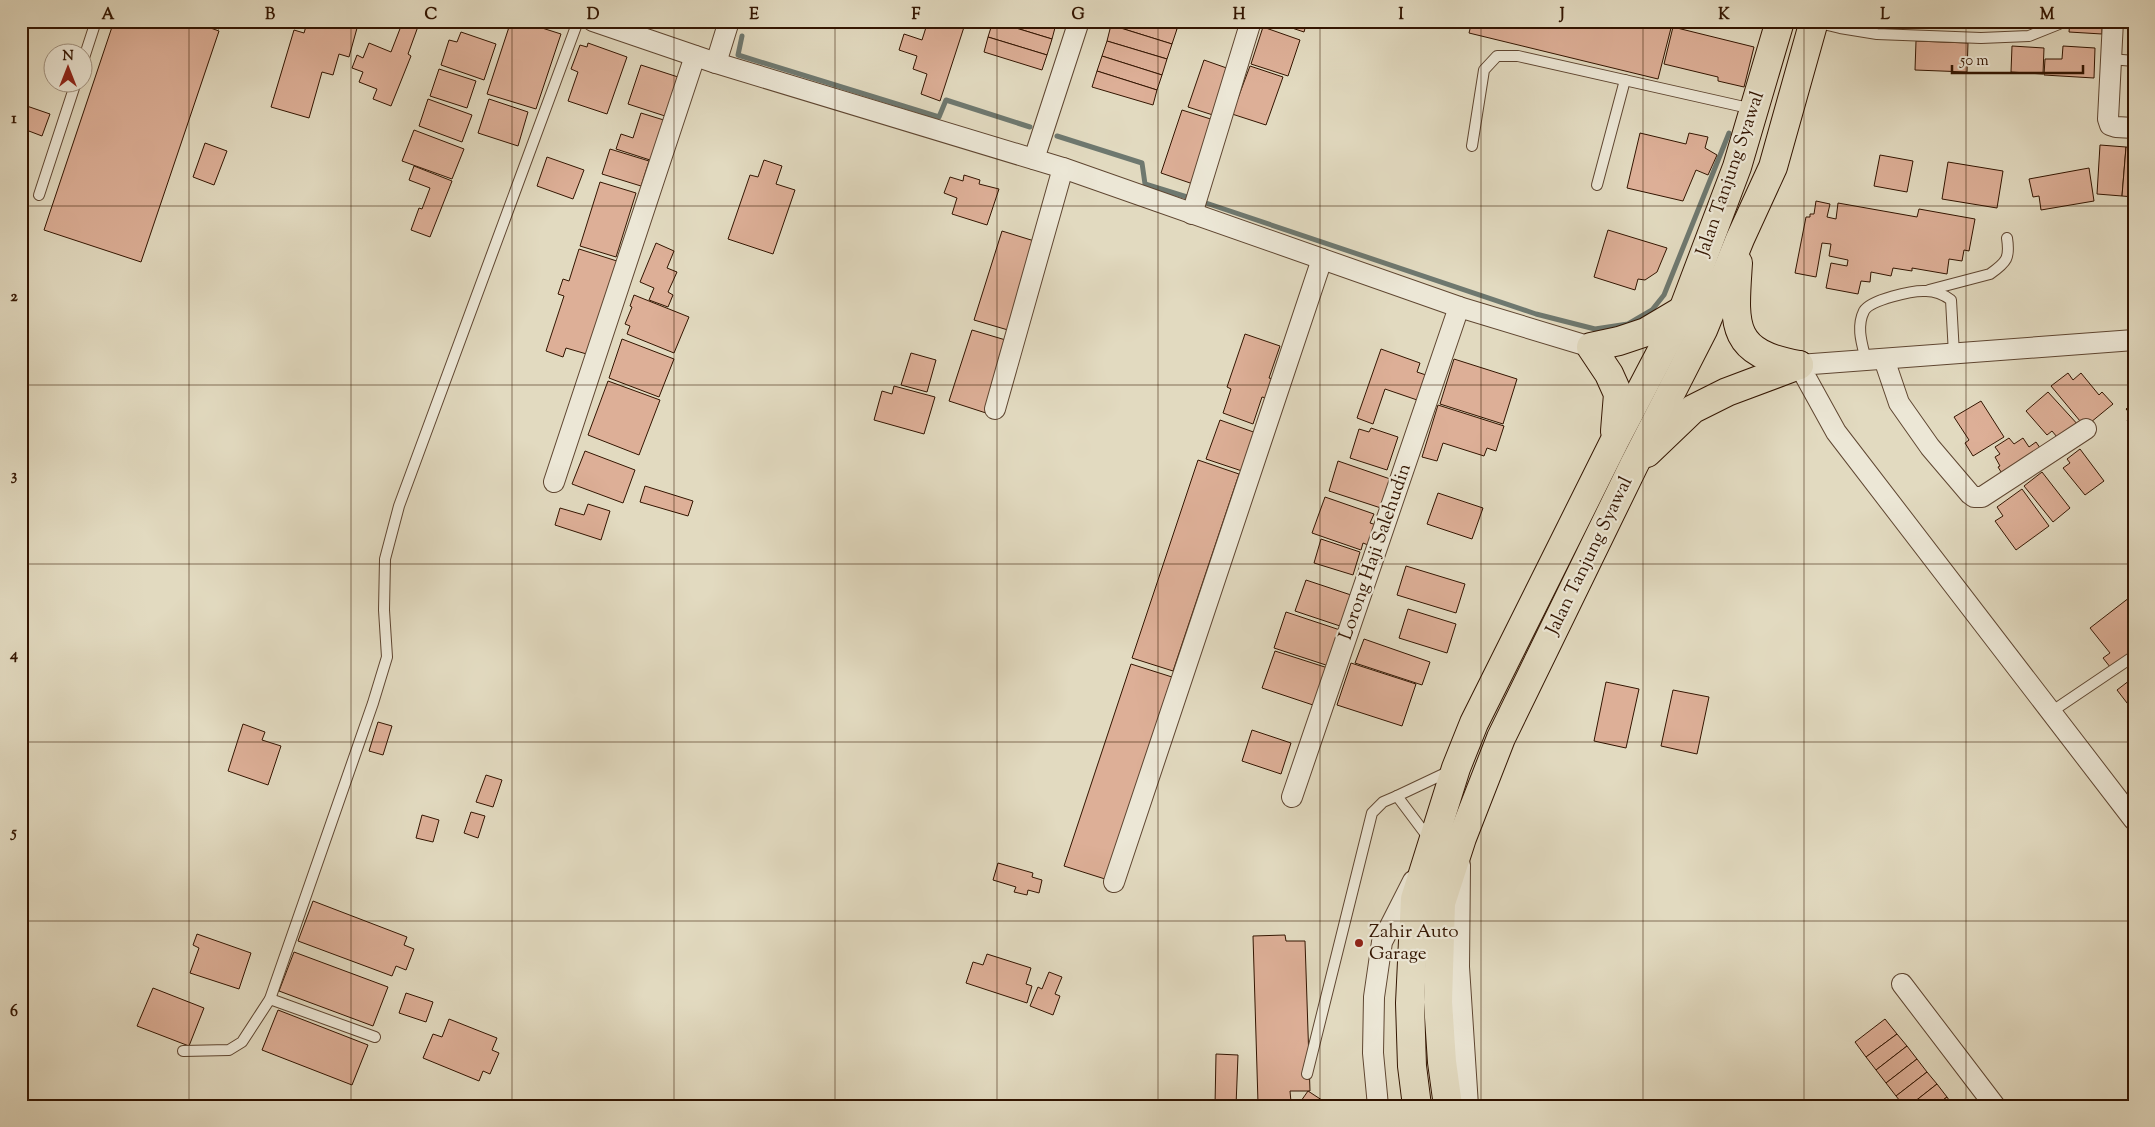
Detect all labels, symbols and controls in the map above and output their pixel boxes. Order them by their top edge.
text: A [102,4,115,27]
text: B [265,4,275,27]
text: C [425,4,438,27]
text: D [587,4,600,27]
text: E [749,4,759,27]
text: F [912,4,921,27]
text: G [1071,4,1085,27]
text: H [1233,4,1246,27]
text: I [1398,4,1404,27]
text: J [1558,4,1565,27]
text: K [1718,4,1730,27]
text: L [1880,4,1890,27]
text: M [2040,4,2055,27]
north arrow [42,42,92,92]
scale bar [1952,42,2084,74]
text: N [62,47,74,67]
text: 50 m [1959,51,1989,72]
street label: Jalan Tanjung Syawal [1690,88,1772,261]
text: 1 [11,108,17,131]
text: 2 [10,286,18,309]
street label: Lorong Haji Salehudin [1333,460,1419,644]
text: 3 [11,465,18,488]
street label: Jalan Tanjung Syawal [1539,472,1640,641]
text: 4 [9,644,18,667]
text: 5 [9,822,17,845]
place label: Zahir Auto Garage [1369,919,1459,968]
marker: Zahir Auto Garage [1353,937,1365,949]
text: 6 [10,1001,18,1024]

